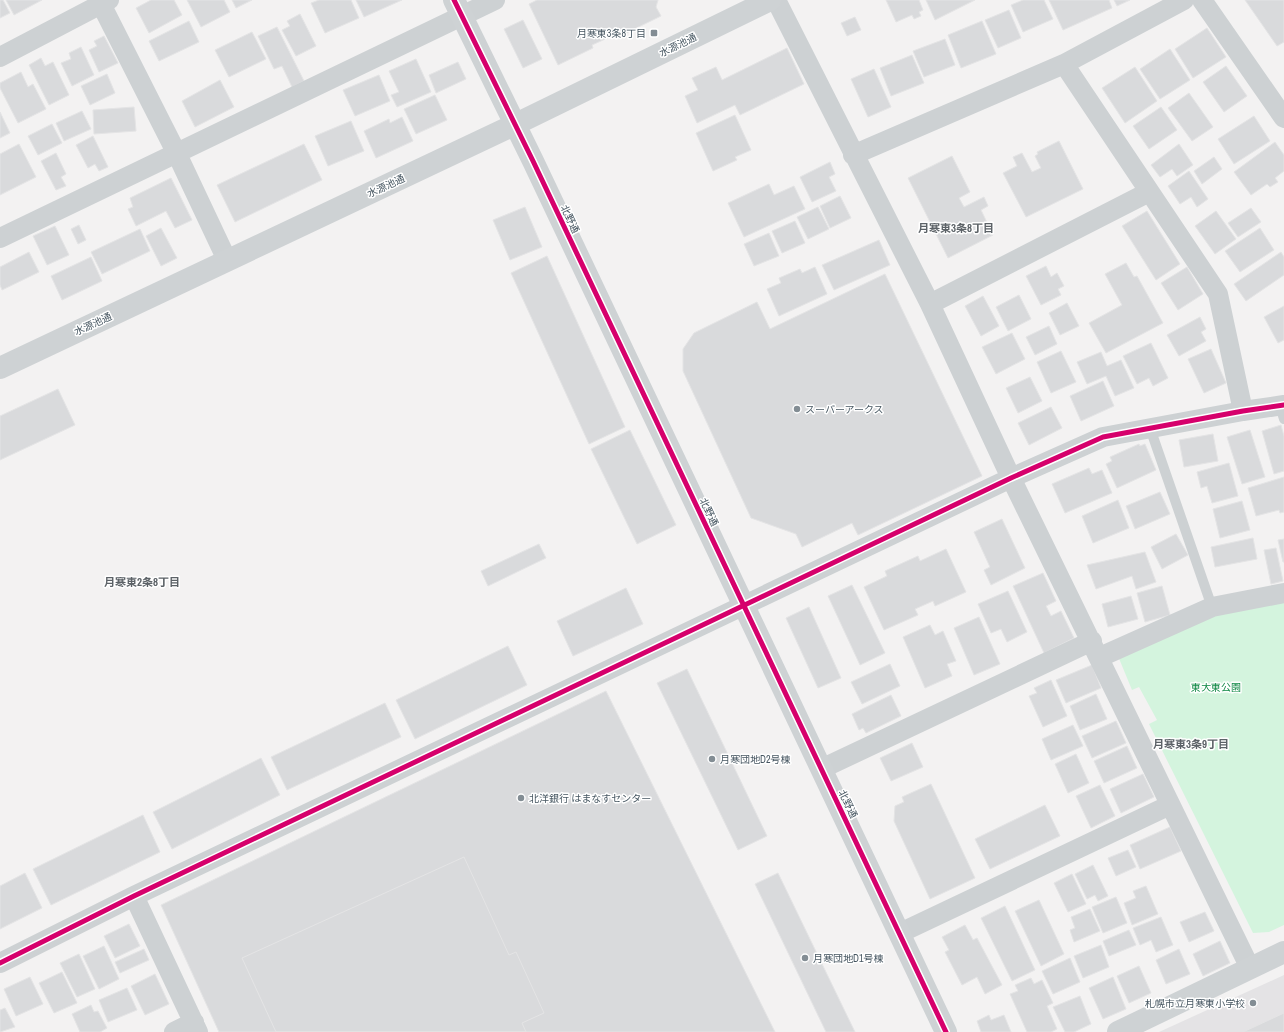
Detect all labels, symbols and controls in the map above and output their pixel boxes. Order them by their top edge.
place label: 月寒東3条8丁目 [577,27,646,40]
marker: 月寒東3条8丁目 [649,28,659,38]
street label: 水源池通 [657,30,699,60]
street label: 水源池通 [365,172,407,200]
street label: 北野通 [558,203,582,235]
district label: 月寒東3条8丁目 [918,221,994,235]
street label: 水源池通 [72,310,114,338]
place label: スーパーアークス [805,403,884,416]
marker: スーパーアークス [792,404,802,414]
street label: 北野通 [697,496,721,528]
district label: 月寒東2条8丁目 [104,575,180,589]
park label: 東大東公園 [1191,681,1241,694]
district label: 月寒東3条9丁目 [1153,737,1229,751]
place label: 月寒団地D2号棟 [720,753,790,766]
marker: 月寒団地D2号棟 [707,754,717,764]
street label: 北野通 [836,788,860,820]
place label: 北洋銀行 はまなすセンター [529,792,651,805]
marker: 北洋銀行 はまなすセンター [516,793,526,803]
place label: 月寒団地D1号棟 [813,952,883,965]
marker: 月寒団地D1号棟 [800,953,810,963]
place label: 札幌市立月寒東小学校 [1145,997,1245,1010]
marker: 札幌市立月寒東小学校 [1248,998,1258,1008]

